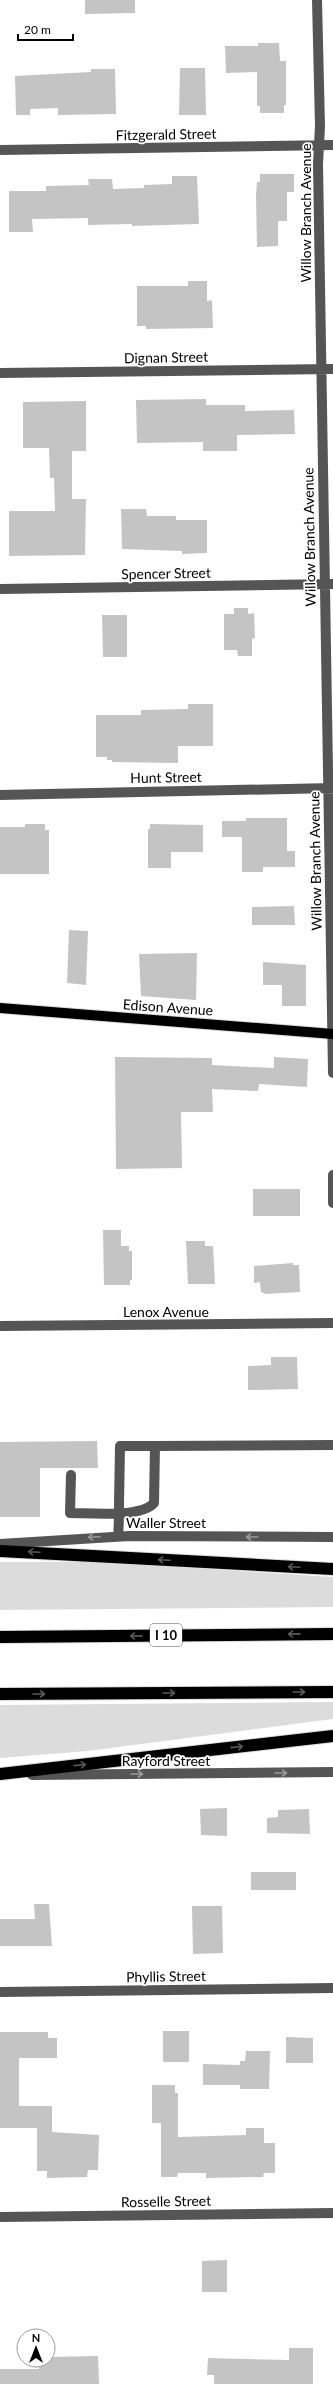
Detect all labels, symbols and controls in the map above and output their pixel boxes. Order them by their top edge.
scale bar [18,16,73,42]
text: 20 m [24,22,51,37]
street label: Fitzgerald Street [116,125,216,143]
street label: Willow Branch Avenue [297,143,314,283]
street label: Dignan Street [124,348,208,366]
street label: Willow Branch Avenue [299,467,319,607]
street label: Spencer Street [121,564,211,582]
street label: Hunt Street [130,768,202,786]
street label: Willow Branch Avenue [305,791,325,931]
street label: Edison Avenue [122,995,214,1019]
street label: Lenox Avenue [123,1303,209,1320]
street label: Waller Street [126,1514,206,1531]
one-way arrow [246,1533,259,1541]
one-way arrow [88,1534,101,1541]
one-way arrow [28,1549,41,1556]
one-way arrow [158,1556,171,1563]
one-way arrow [288,1563,301,1570]
road number: I 10 [150,1624,182,1646]
one-way arrow [288,1630,301,1638]
one-way arrow [130,1632,143,1640]
one-way arrow [292,1688,305,1696]
one-way arrow [162,1689,175,1697]
one-way arrow [32,1690,45,1698]
one-way arrow [231,1743,244,1751]
street label: Rayford Street [122,1752,210,1769]
one-way arrow [74,1761,87,1769]
one-way arrow [274,1769,287,1777]
one-way arrow [130,1770,143,1778]
street label: Phyllis Street [126,1967,206,1985]
street label: Rosselle Street [121,2192,211,2210]
north arrow [16,2328,56,2368]
text: N [32,2331,40,2344]

